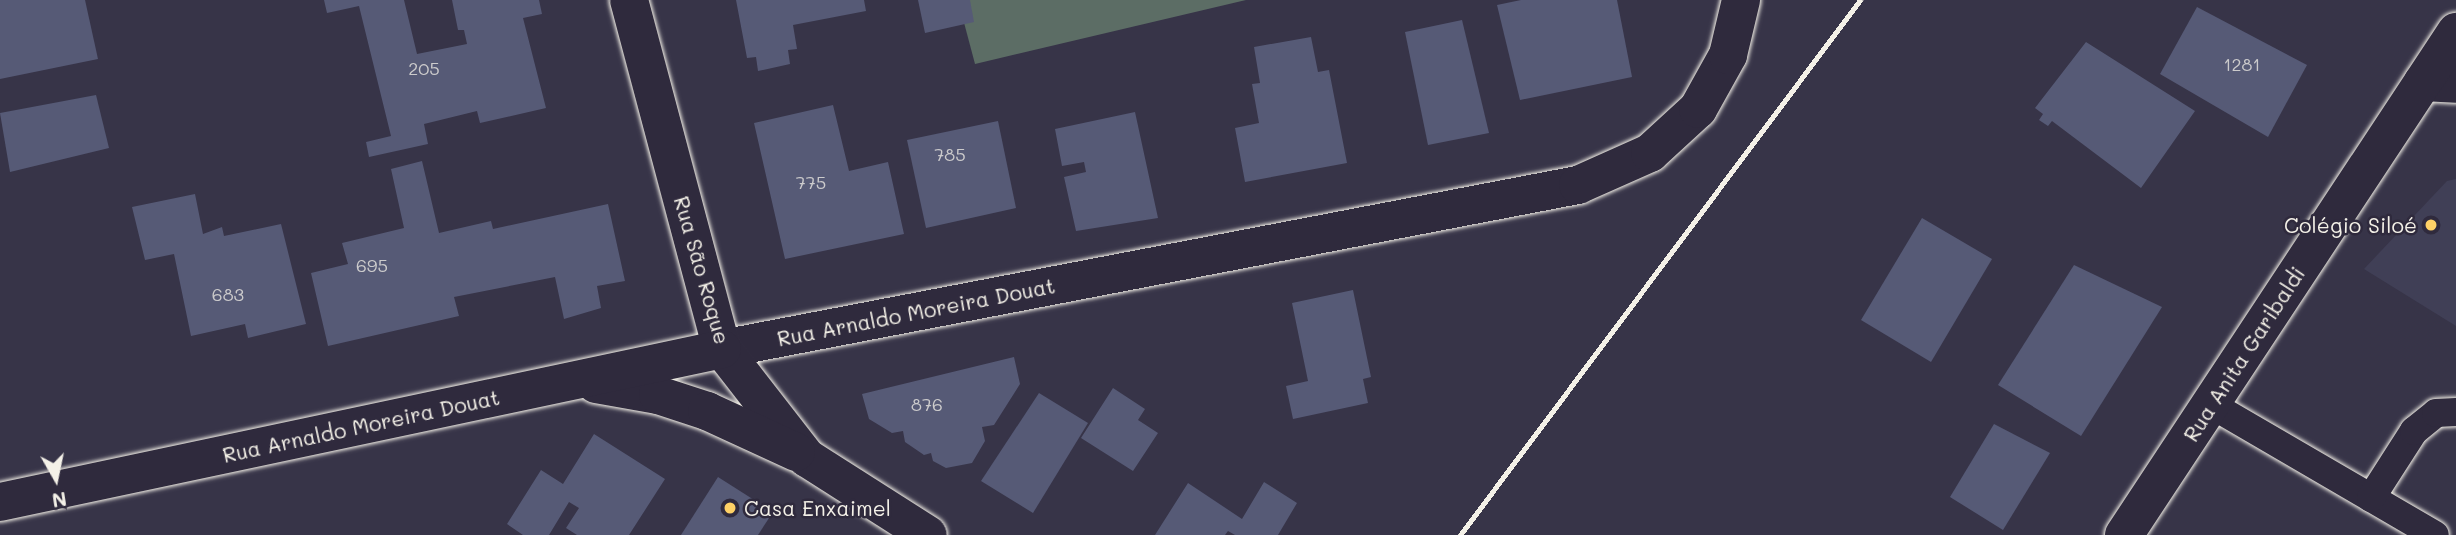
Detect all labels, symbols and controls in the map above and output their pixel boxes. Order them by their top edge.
house number: 1281 [2223,53,2261,75]
house number: 205 [408,57,440,79]
house number: 785 [934,143,966,165]
house number: 775 [796,171,826,193]
street label: Rua São Roque [669,193,735,347]
place label: Colégio Siloé [2284,212,2417,238]
marker: Colégio Siloé [2423,217,2439,233]
house number: 695 [356,254,388,276]
street label: Rua Anita Garibaldi [2178,262,2310,446]
street label: Rua Arnaldo Moreira Douat [775,273,1057,351]
house number: 683 [212,283,244,305]
street label: Rua Arnaldo Moreira Douat [220,384,502,468]
house number: 876 [911,393,943,415]
north arrow [21,444,91,514]
text: N [50,487,68,514]
place label: Casa Enxaimel [744,495,891,521]
marker: Casa Enxaimel [722,500,738,516]

